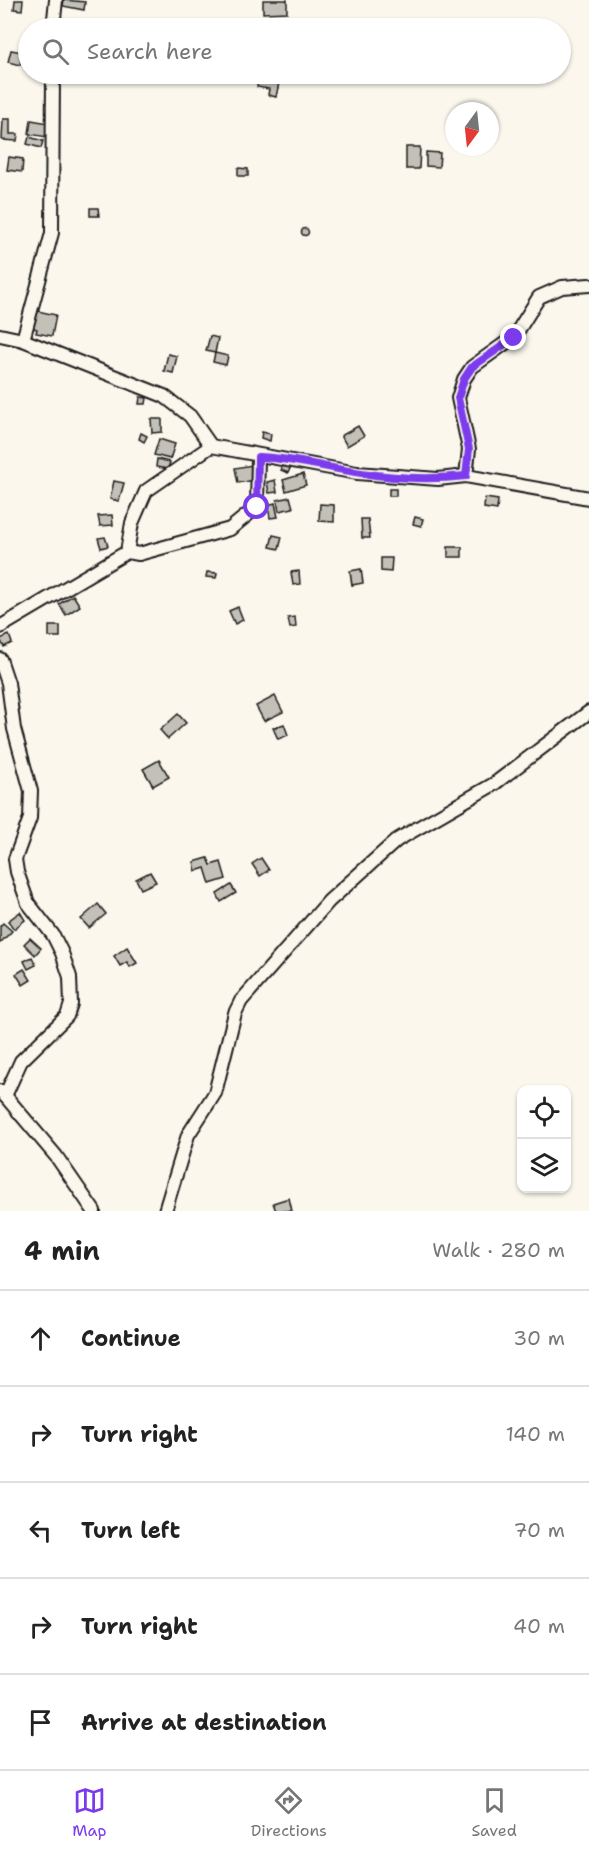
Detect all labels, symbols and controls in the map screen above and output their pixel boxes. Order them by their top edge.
search box [18,18,571,84]
icon: search [39,35,72,68]
text: Search here [87,37,213,66]
north arrow [445,102,499,156]
route end [500,324,526,350]
route start [243,493,269,519]
map controls [517,1085,571,1193]
button: locate [517,1085,571,1139]
button: layers [517,1139,571,1193]
text: 4 min [24,1233,100,1268]
text: Walk · 280 m [432,1237,565,1263]
icon: ahead [24,1322,57,1355]
text: Continue [81,1324,181,1353]
text: 30 m [513,1325,565,1351]
icon: right [24,1418,57,1451]
text: Turn right [81,1420,198,1449]
text: 140 m [506,1421,565,1447]
icon: left [24,1514,57,1547]
text: Turn left [81,1516,180,1545]
text: 70 m [513,1517,565,1543]
icon: right [24,1610,57,1643]
text: Turn right [81,1612,198,1641]
text: 40 m [513,1613,565,1639]
icon: arrive [24,1706,57,1739]
text: Arrive at destination [81,1708,327,1737]
tab: Map [72,1784,106,1841]
tab: Directions [251,1784,327,1841]
tab: Saved [471,1784,517,1841]

